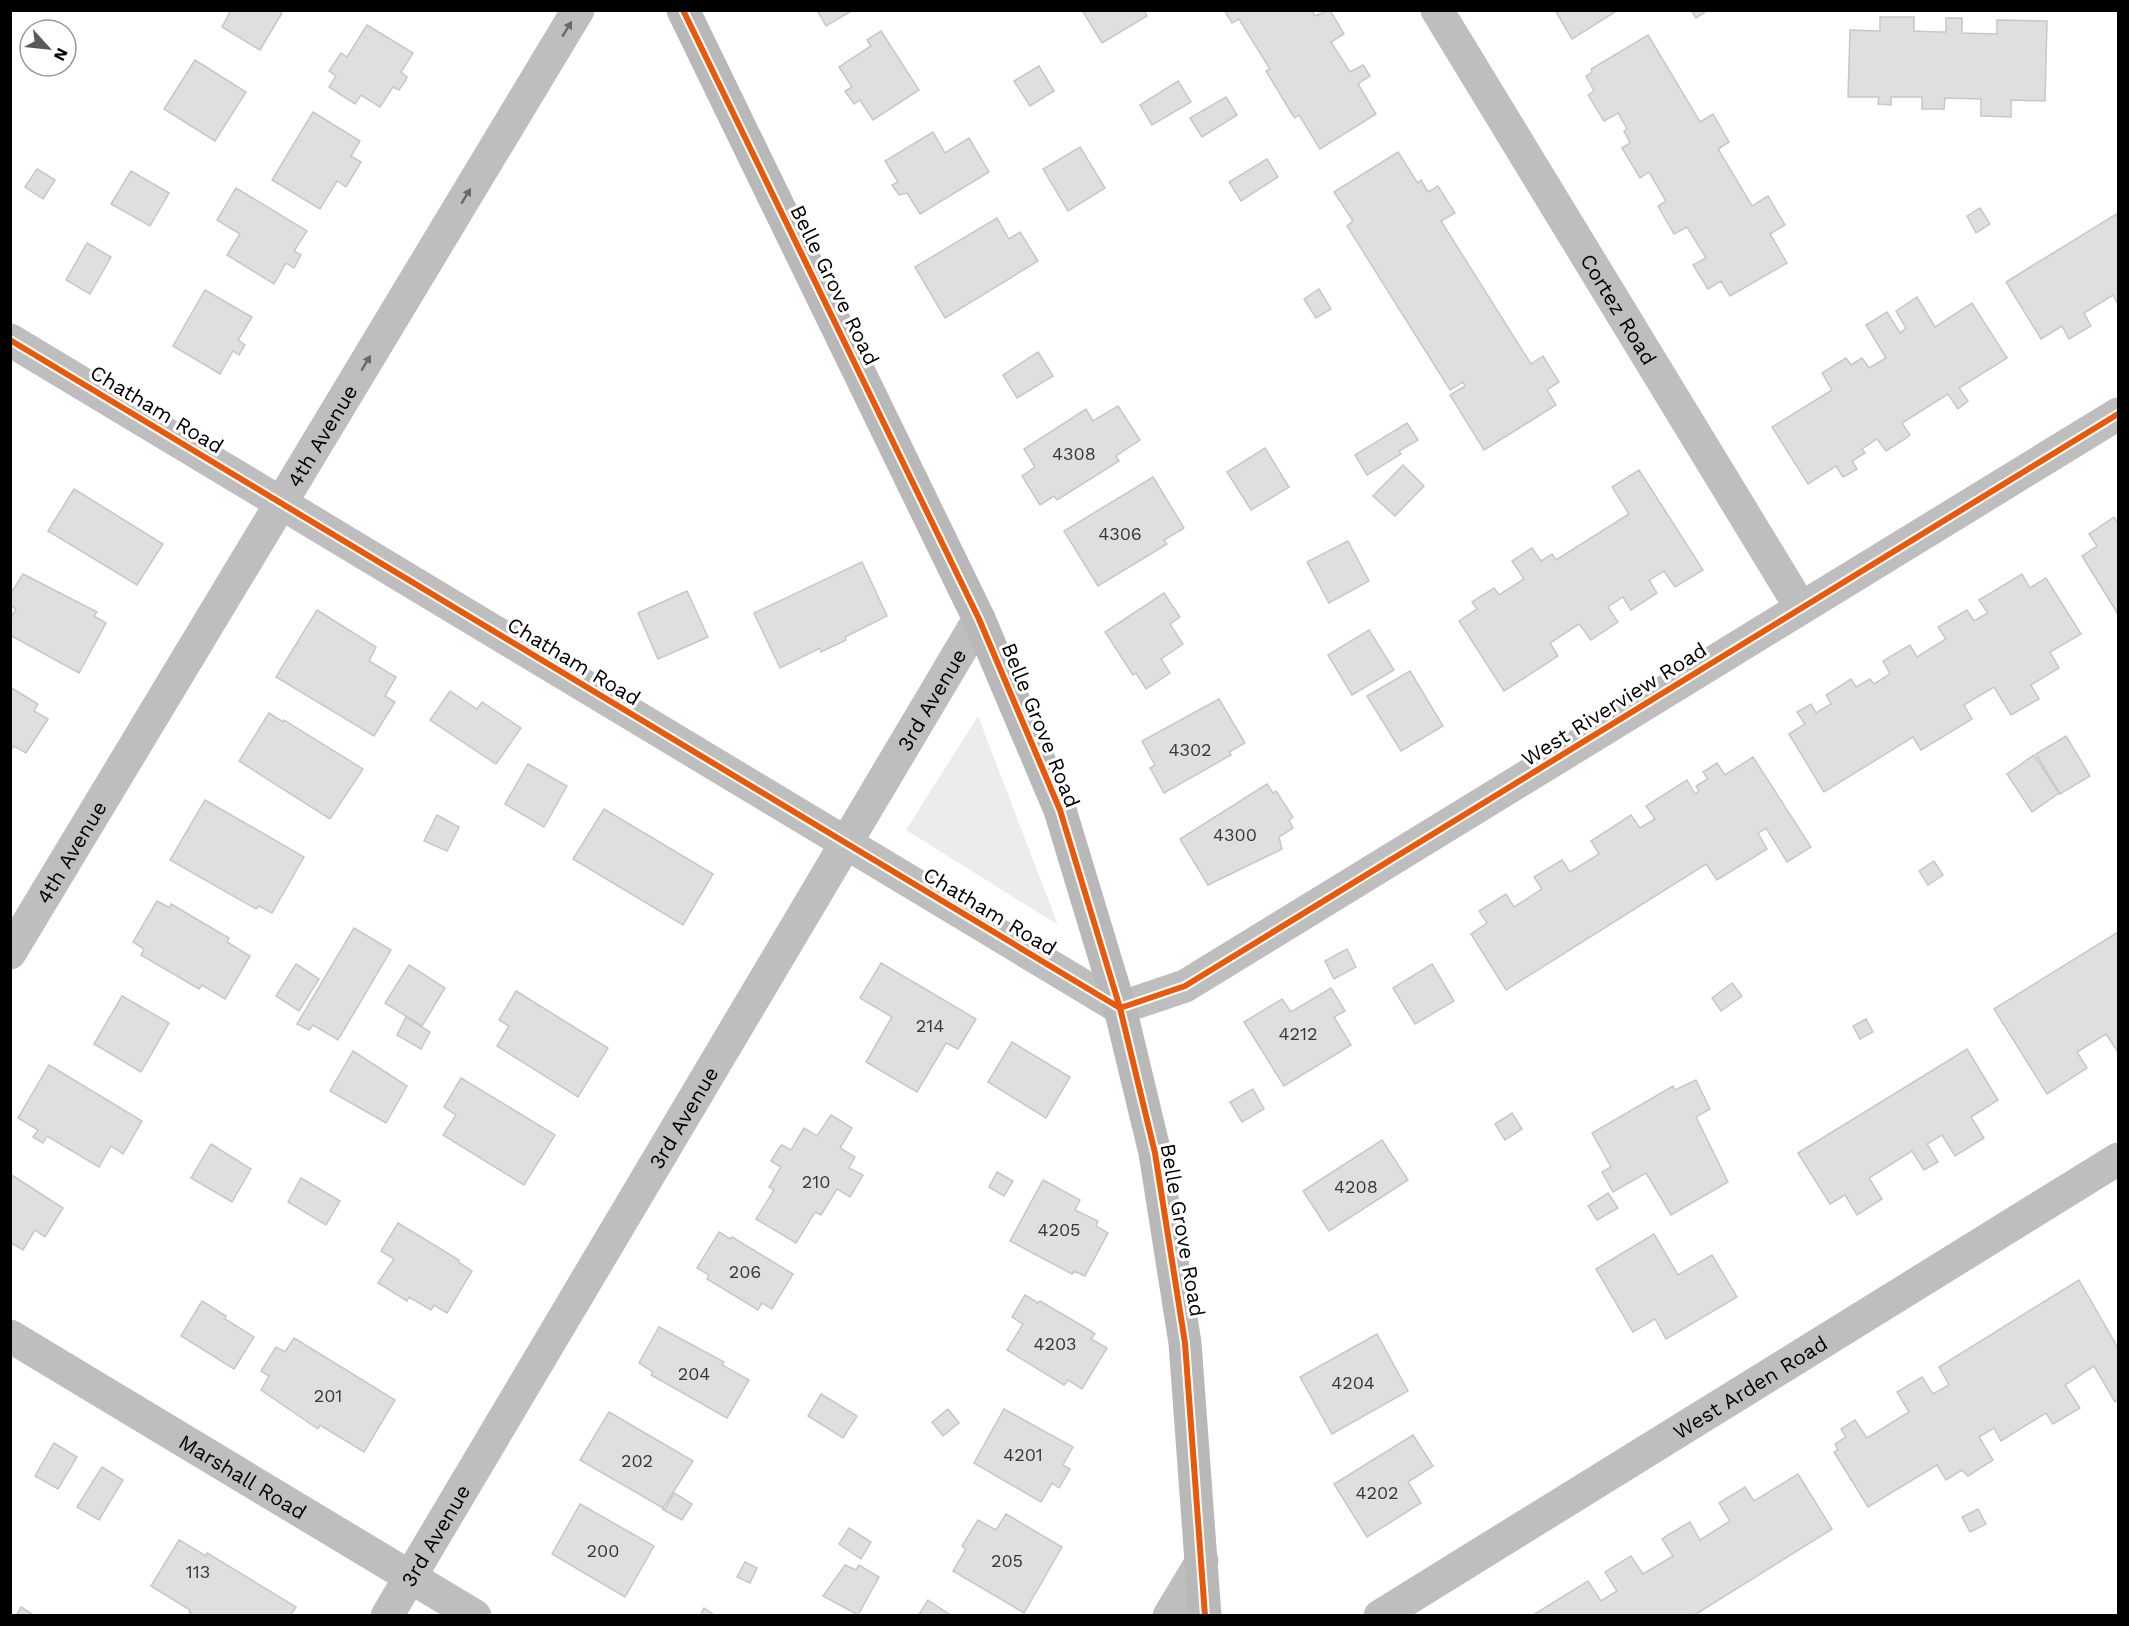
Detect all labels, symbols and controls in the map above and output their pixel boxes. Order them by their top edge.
north arrow [18,18,78,78]
one-way arrow [562,20,572,37]
text: N [50,45,72,64]
one-way arrow [461,188,472,204]
street label: Belle Grove Road [785,201,885,369]
street label: Cortez Road [1576,249,1662,369]
one-way arrow [360,355,371,371]
street label: Chatham Road [86,359,228,459]
street label: 4th Avenue [281,380,362,491]
house number: 4308 [1052,443,1096,464]
house number: 4306 [1098,523,1142,544]
street label: Chatham Road [503,611,645,711]
street label: West Riverview Road [1517,637,1711,771]
street label: Belle Grove Road [997,639,1085,811]
street label: 3rd Avenue [891,644,971,755]
house number: 4302 [1168,739,1212,760]
street label: 4th Avenue [30,796,111,908]
house number: 4300 [1213,824,1257,845]
street label: Chatham Road [919,861,1061,961]
house number: 214 [916,1015,944,1036]
house number: 4212 [1278,1023,1318,1044]
street label: 3rd Avenue [643,1062,723,1173]
street label: Belle Grove Road [1155,1141,1211,1319]
house number: 210 [802,1171,830,1192]
house number: 4208 [1334,1176,1378,1197]
house number: 4205 [1037,1219,1081,1240]
house number: 206 [729,1261,761,1282]
street label: West Arden Road [1668,1330,1832,1444]
house number: 4203 [1034,1333,1076,1354]
house number: 204 [678,1363,710,1384]
house number: 4204 [1331,1372,1375,1393]
house number: 201 [314,1385,342,1406]
street label: Marshall Road [175,1428,311,1524]
house number: 4201 [1003,1444,1043,1465]
house number: 202 [621,1450,653,1471]
street label: 3rd Avenue [395,1480,475,1591]
house number: 4202 [1355,1482,1399,1503]
house number: 200 [587,1540,619,1561]
house number: 205 [991,1550,1023,1571]
house number: 113 [186,1561,210,1582]

